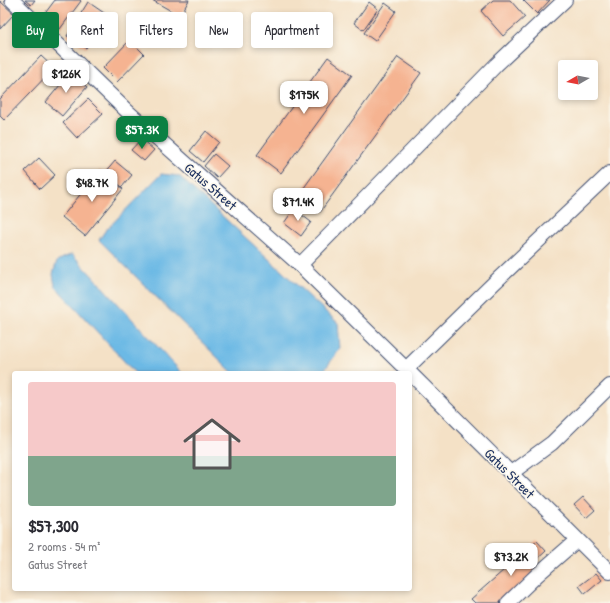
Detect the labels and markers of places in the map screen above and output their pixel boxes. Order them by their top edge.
pin: $126K [38,60,94,94]
pin: $175K [276,81,332,115]
pin: $57.3K [109,116,175,150]
pin: $48.7K [59,169,125,203]
pin: $71.4K [265,188,331,222]
pin: $73.2K [478,543,544,577]

